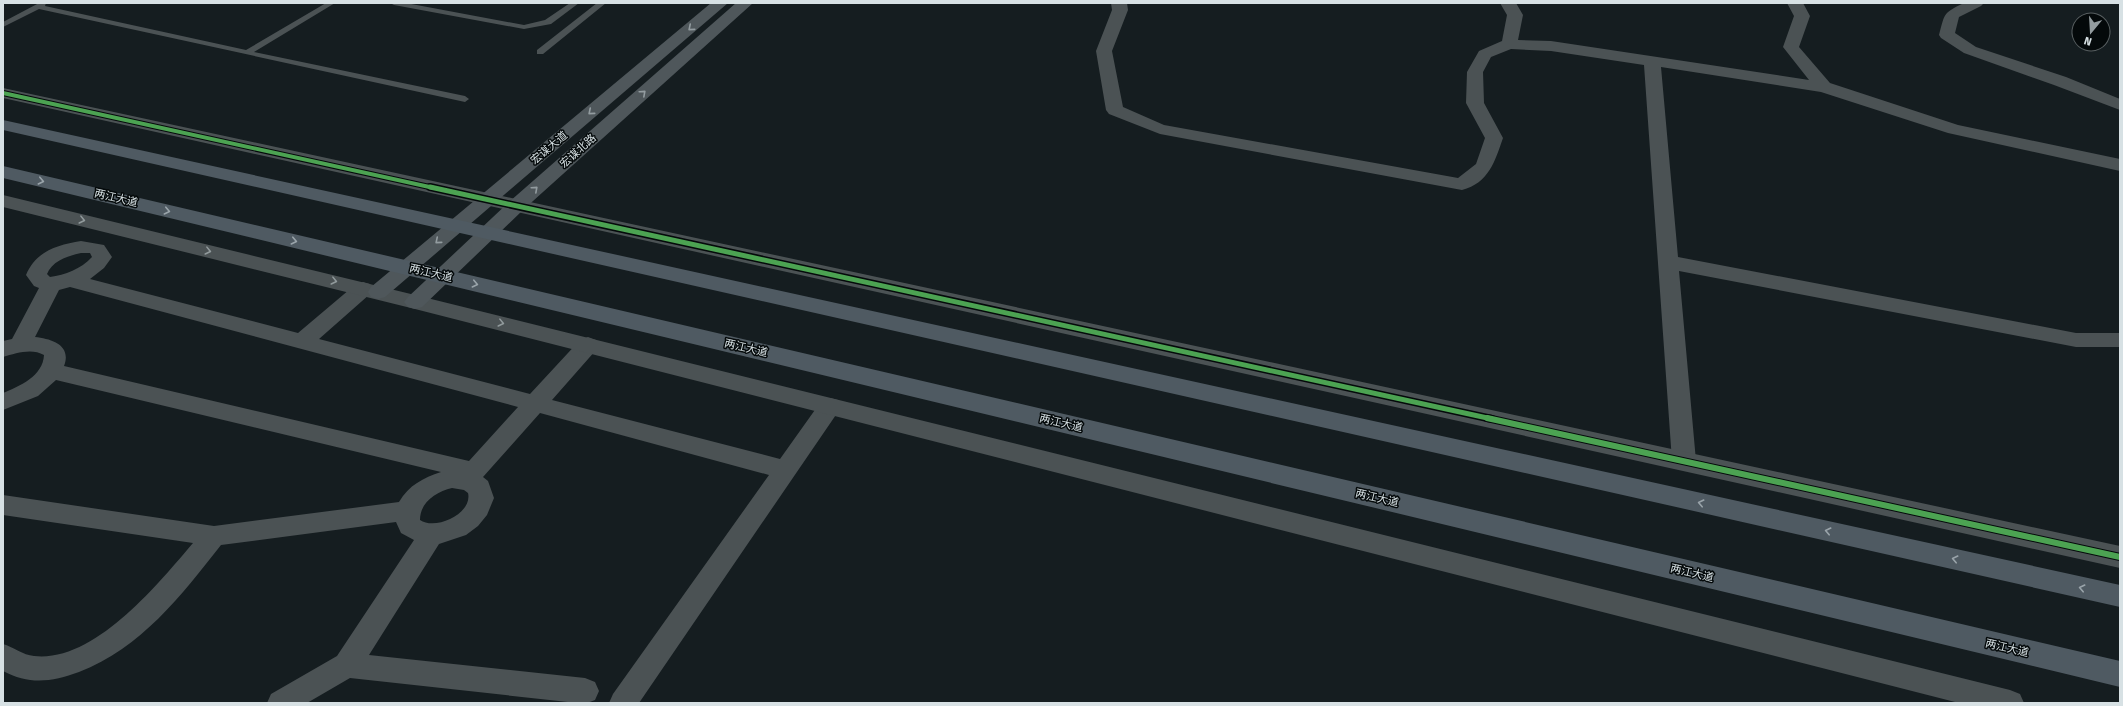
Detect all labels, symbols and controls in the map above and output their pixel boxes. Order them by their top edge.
north arrow [2071,12,2111,52]
one-way arrow [688,24,695,31]
text: N [2083,34,2094,48]
one-way arrow [638,91,646,98]
one-way arrow [589,107,596,114]
street label: 宏谋大道 [528,129,570,167]
street label: 宏谋北路 [557,131,599,171]
one-way arrow [38,176,44,184]
one-way arrow [531,186,538,193]
street label: 两江大道 [93,187,139,209]
one-way arrow [164,206,171,214]
one-way arrow [78,215,85,224]
one-way arrow [291,236,297,244]
one-way arrow [436,236,443,243]
one-way arrow [205,246,211,254]
street label: 两江大道 [408,262,454,284]
one-way arrow [331,277,337,285]
one-way arrow [472,279,478,287]
one-way arrow [497,318,504,327]
street label: 两江大道 [723,337,769,359]
street label: 两江大道 [1038,412,1084,434]
street label: 两江大道 [1354,487,1400,509]
one-way arrow [1698,500,1704,508]
one-way arrow [1825,528,1831,536]
one-way arrow [1952,556,1958,564]
street label: 两江大道 [1669,562,1715,584]
one-way arrow [2079,584,2085,592]
street label: 两江大道 [1984,637,2030,659]

